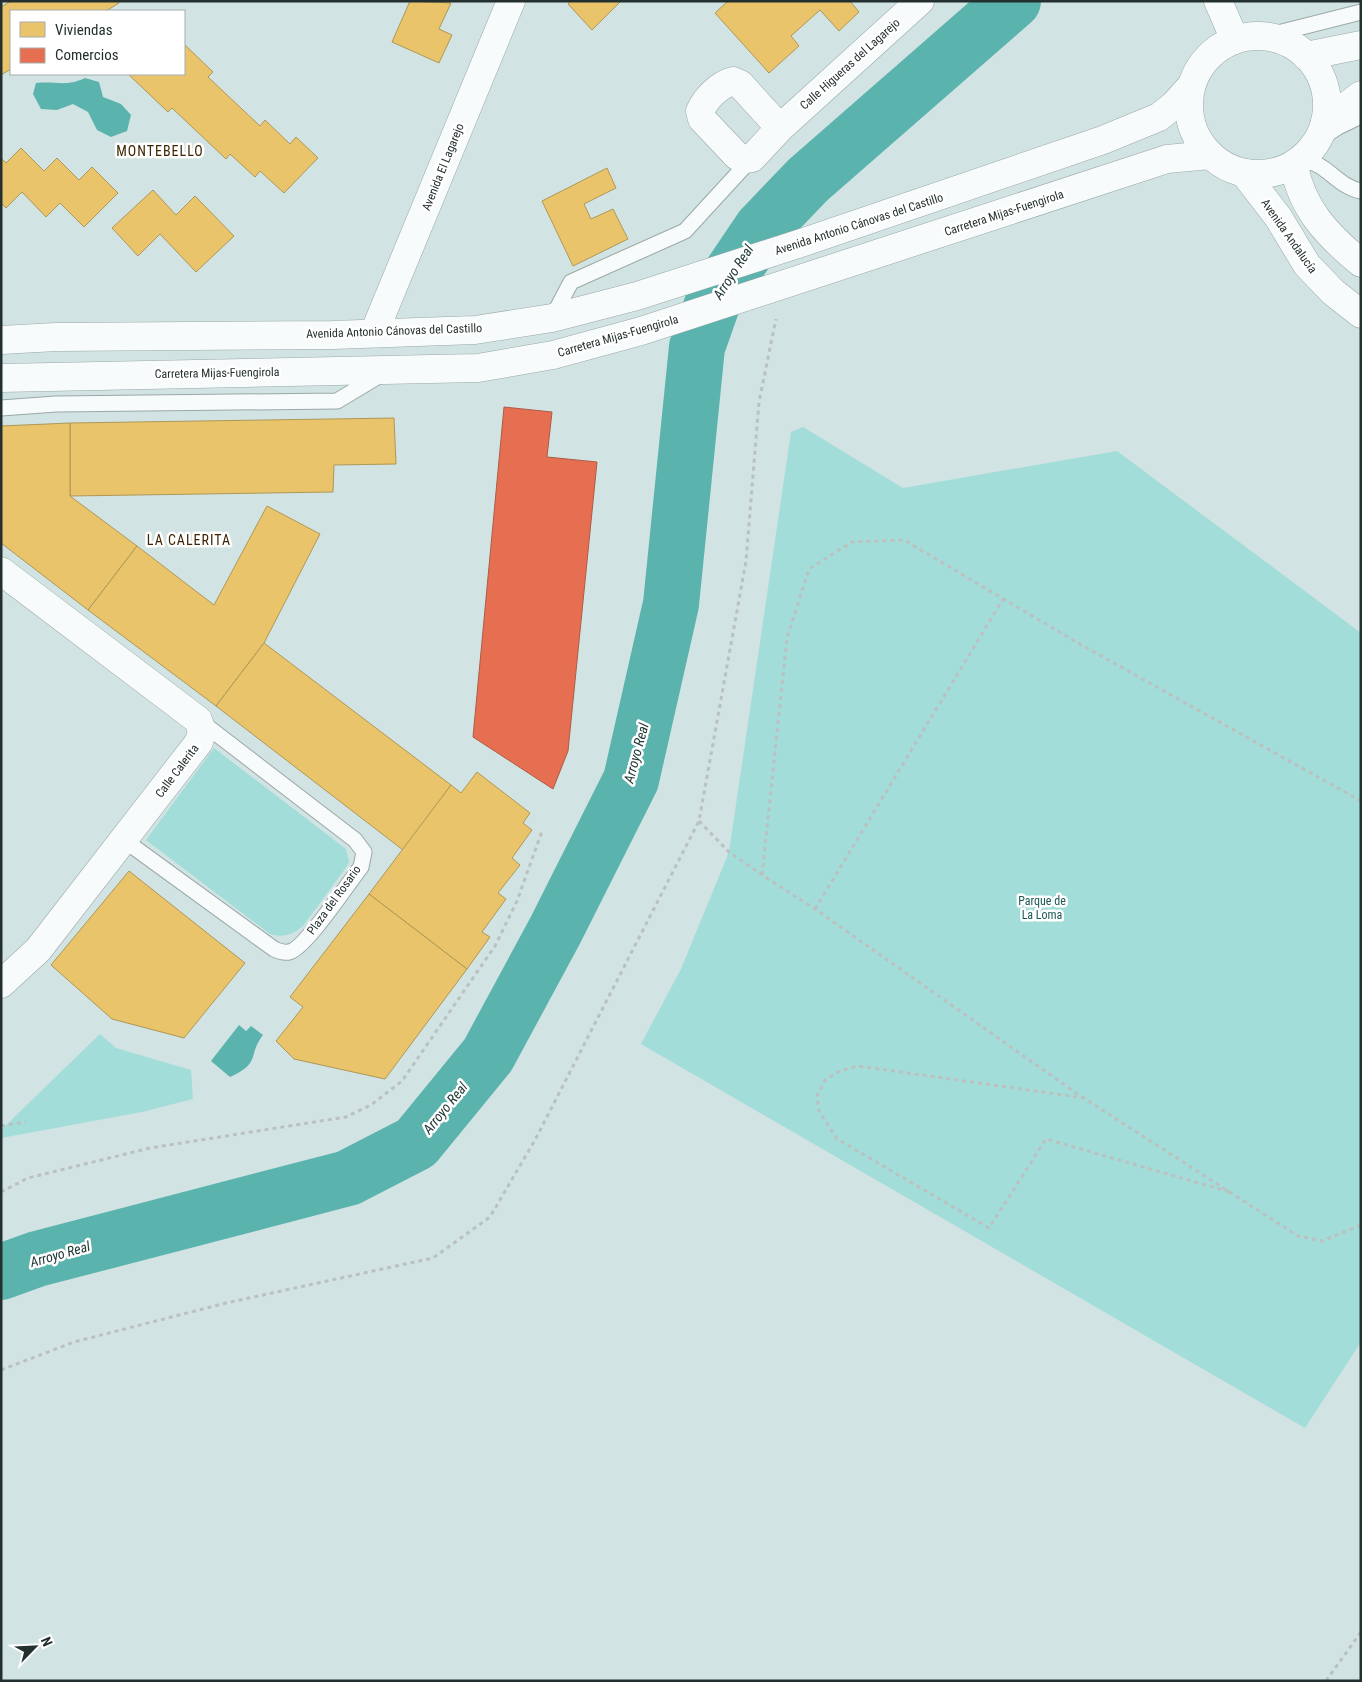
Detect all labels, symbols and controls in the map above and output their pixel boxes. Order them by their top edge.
legend [10,10,185,75]
street label: Calle Higueras del Lagarejo [797,15,903,113]
text: Viviendas [55,21,113,39]
text: Comercios [55,46,119,64]
street label: Avenida El Lagarejo [419,121,467,213]
district label: MONTEBELLO [116,143,204,159]
street label: Carretera Mijas-Fuengirola [942,187,1066,239]
street label: Avenida Antonio Cánovas del Castillo [773,190,945,258]
street label: Avenida Andalucía [1258,196,1320,276]
water label: Arroyo Real [709,241,757,303]
street label: Carretera Mijas-Fuengirola [556,312,680,360]
street label: Avenida Antonio Cánovas del Castillo [306,321,482,341]
street label: Carretera Mijas-Fuengirola [154,365,280,381]
district label: LA CALERITA [147,532,231,548]
water label: Arroyo Real [620,720,652,786]
street label: Calle Calerita [152,741,202,800]
street label: Plaza del Rosario [304,863,364,937]
park label: Parque de La Loma [1018,894,1066,922]
water label: Arroyo Real [419,1078,471,1138]
water label: Arroyo Real [27,1238,93,1270]
north arrow [10,1622,60,1672]
text: N [38,1635,56,1649]

